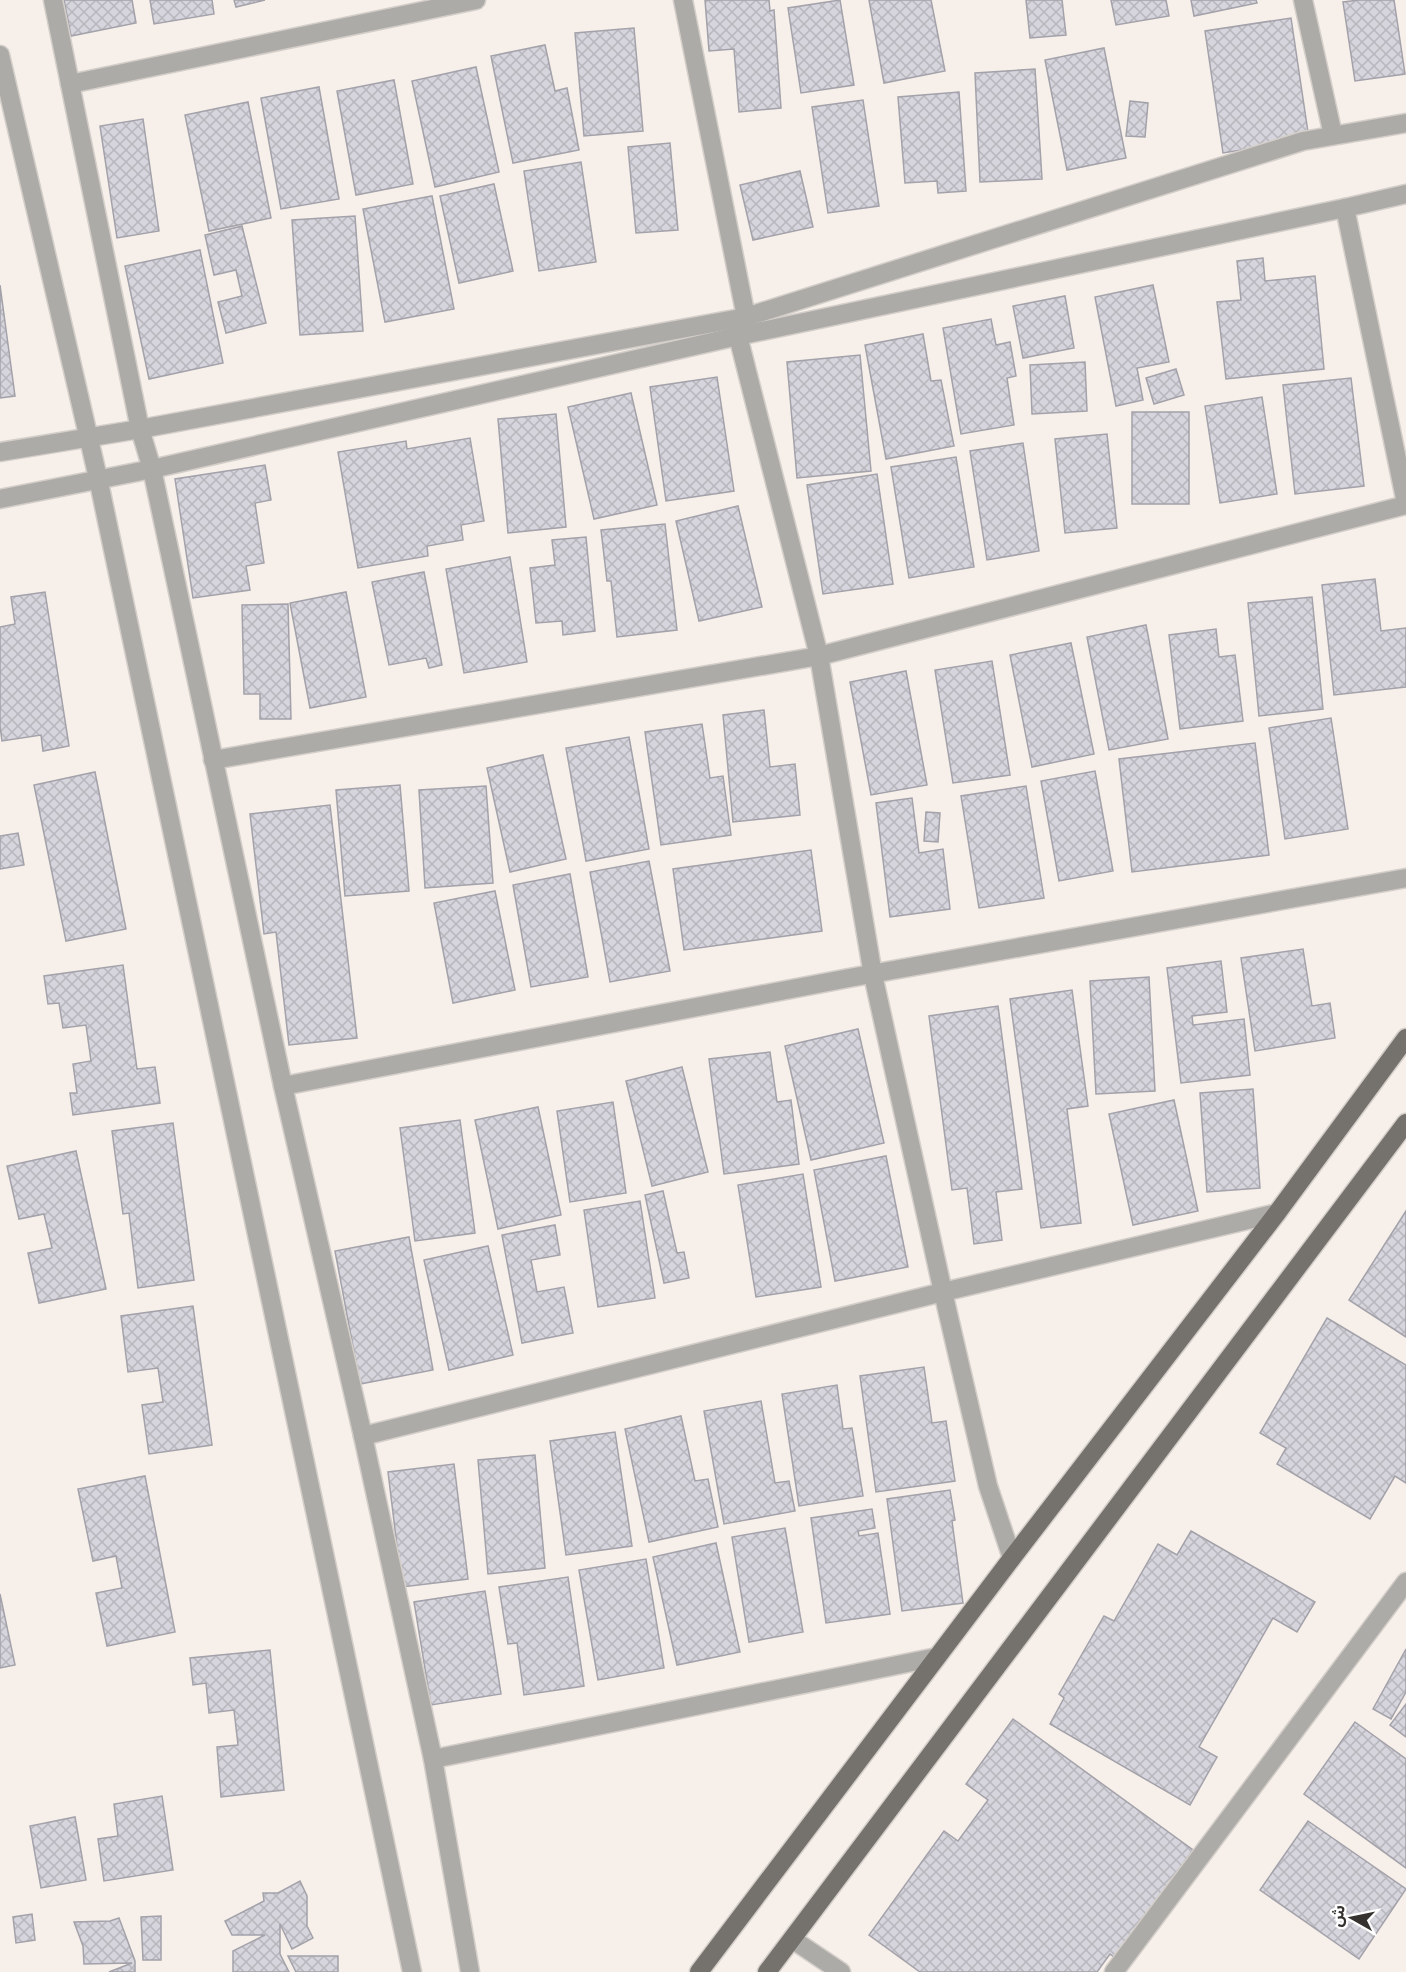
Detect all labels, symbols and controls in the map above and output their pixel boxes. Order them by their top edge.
north arrow [1322,1888,1382,1948]
text: ش [1327,1903,1349,1928]

